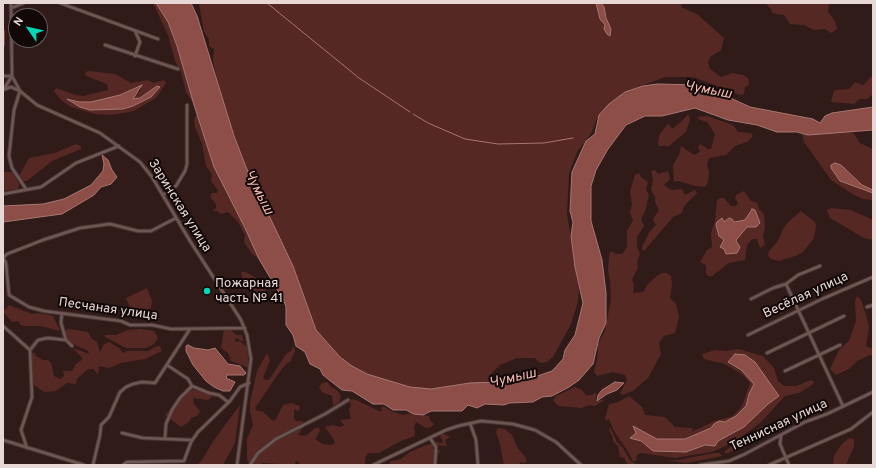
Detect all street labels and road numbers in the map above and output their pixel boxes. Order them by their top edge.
street label: Заринская улица [144,157,214,255]
street label: Весёлая улица [761,269,851,323]
street label: Песчаная улица [58,295,158,325]
street label: Теннисная улица [728,397,830,455]

